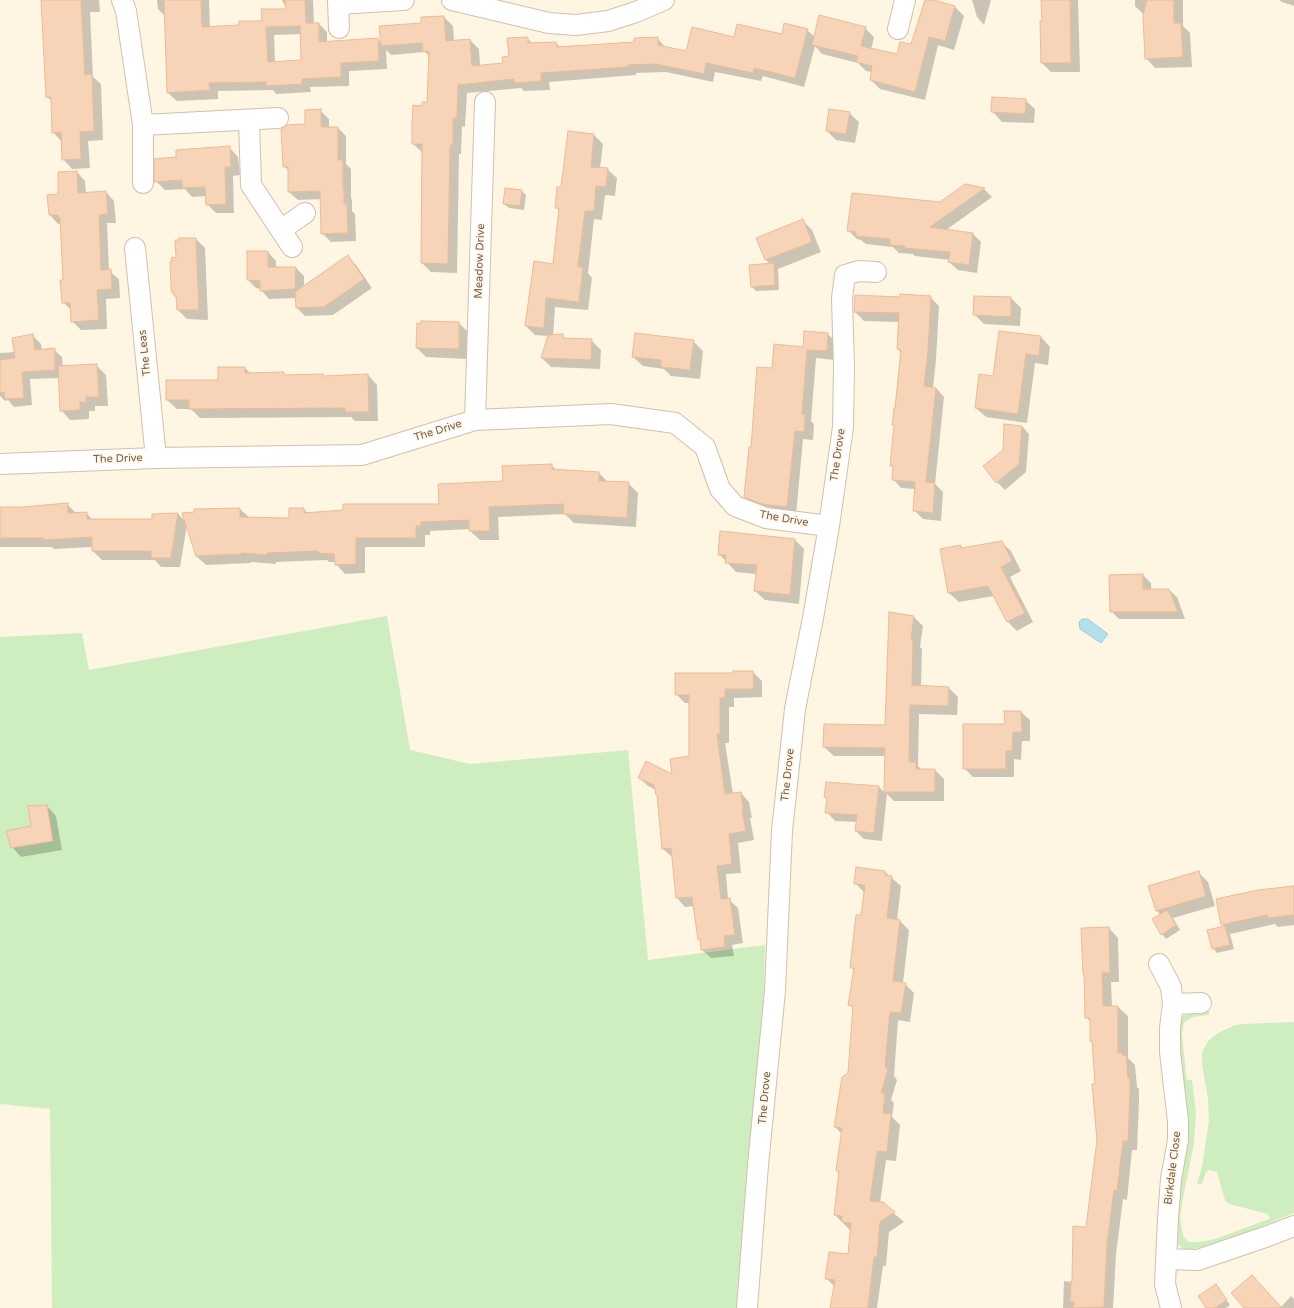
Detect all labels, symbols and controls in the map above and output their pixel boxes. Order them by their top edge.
street label: Meadow Drive [472,223,488,299]
street label: The Leas [136,329,154,377]
street label: The Drive [412,417,464,445]
street label: The Drove [828,428,848,482]
street label: The Drive [93,452,143,466]
street label: The Drive [758,508,810,530]
street label: The Drove [779,748,797,802]
street label: The Drove [756,1071,774,1125]
street label: Birkdale Close [1162,1131,1184,1205]

